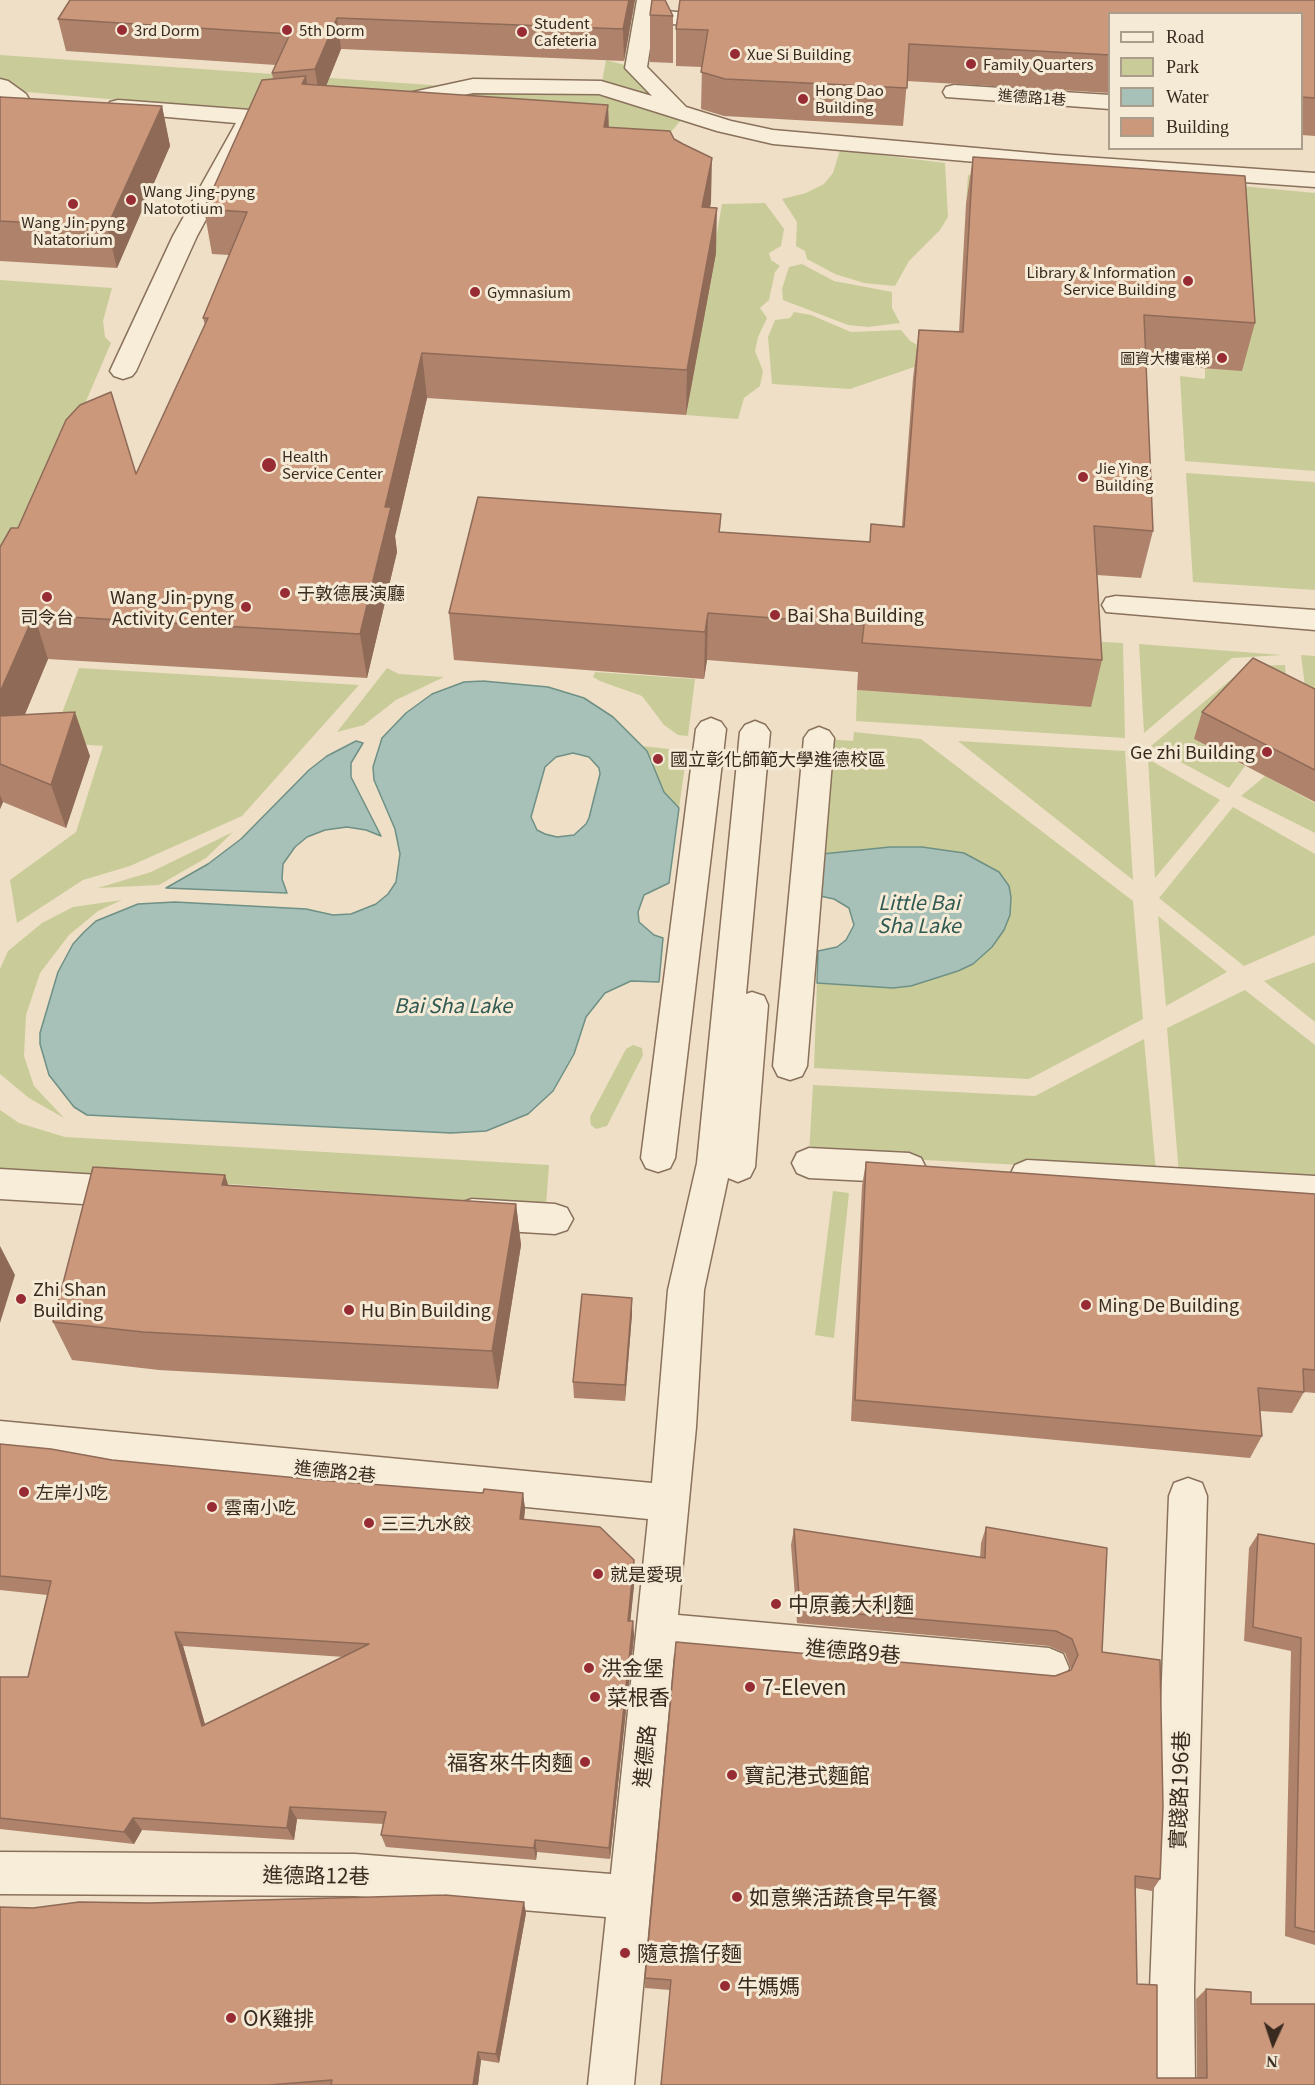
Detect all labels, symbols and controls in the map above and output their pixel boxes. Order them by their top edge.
legend [1108,12,1303,150]
place label: Student Cafeteria [534,14,597,49]
place label: 3rd Dorm [134,21,200,39]
place label: 5th Dorm [299,21,365,39]
marker: 3rd Dorm [115,23,129,37]
marker: 5th Dorm [280,23,294,37]
marker: Student Cafeteria [515,25,529,39]
text: Road [1166,27,1204,47]
place label: Xue Si Building [747,45,851,63]
marker: Xue Si Building [728,47,742,61]
place label: Family Quarters [983,55,1094,73]
marker: Family Quarters [964,57,978,71]
text: Park [1166,57,1199,77]
place label: Hong Dao Building [815,81,884,116]
street label: 進德路1巷 [997,86,1067,108]
text: Water [1166,87,1209,107]
marker: Hong Dao Building [796,92,810,106]
text: Building [1166,117,1229,137]
place label: Wang Jing-pyng Natototium [143,182,255,217]
marker: Wang Jing-pyng Natototium [124,193,138,207]
marker: Wang Jin-pyng Natatorium [66,197,80,211]
place label: Wang Jin-pyng Natatorium [21,213,125,248]
place label: Library & Information Service Building [1026,263,1176,298]
marker: Library & Information Service Building [1181,274,1195,288]
place label: Gymnasium [487,283,571,301]
marker: Gymnasium [468,285,482,299]
place label: 圖資大樓電梯 [1120,349,1210,367]
marker: 圖資大樓電梯 [1215,351,1229,365]
place label: Health Service Center [282,447,383,482]
marker: Health Service Center [260,456,278,474]
place label: Jie Ying Building [1095,459,1153,494]
marker: Jie Ying Building [1076,470,1090,484]
place label: 于敦德展演廳 [297,582,405,604]
place label: Wang Jin-pyng Activity Center [110,586,234,628]
marker: 于敦德展演廳 [278,586,292,600]
marker: 司令台 [40,590,54,604]
marker: Wang Jin-pyng Activity Center [239,600,253,614]
place label: Bai Sha Building [787,604,924,626]
place label: 司令台 [20,606,74,628]
marker: Bai Sha Building [768,608,782,622]
place label: Ge zhi Building [1130,741,1255,763]
marker: Ge zhi Building [1260,745,1274,759]
place label: 國立彰化師範大學進德校區 [670,748,886,770]
marker: 國立彰化師範大學進德校區 [651,752,665,766]
water label: Little Bai Sha Lake [877,890,961,937]
water label: Bai Sha Lake [394,993,512,1017]
place label: Zhi Shan Building [33,1278,107,1320]
marker: Zhi Shan Building [14,1292,28,1306]
place label: Ming De Building [1098,1294,1239,1316]
marker: Ming De Building [1079,1298,1093,1312]
place label: Hu Bin Building [361,1299,491,1321]
marker: Hu Bin Building [342,1303,356,1317]
street label: 進德路2巷 [293,1456,377,1486]
place label: 左岸小吃 [36,1481,108,1503]
marker: 左岸小吃 [17,1485,31,1499]
place label: 雲南小吃 [224,1496,296,1518]
marker: 雲南小吃 [205,1500,219,1514]
place label: 三三九水餃 [381,1512,471,1534]
marker: 三三九水餃 [362,1516,376,1530]
place label: 就是愛現 [610,1563,682,1585]
marker: 就是愛現 [591,1567,605,1581]
place label: 中原義大利麵 [788,1591,914,1617]
marker: 中原義大利麵 [769,1597,783,1611]
street label: 進德路9巷 [804,1634,902,1668]
place label: 洪金堡 [601,1655,664,1681]
marker: 洪金堡 [582,1661,596,1675]
place label: 7-Eleven [762,1674,846,1700]
marker: 7-Eleven [743,1680,757,1694]
place label: 菜根香 [607,1684,670,1710]
marker: 菜根香 [588,1690,602,1704]
street label: 進德路 [628,1723,660,1789]
street label: 實踐路196巷 [1164,1730,1194,1850]
place label: 福客來牛肉麵 [447,1749,573,1775]
marker: 福客來牛肉麵 [578,1755,592,1769]
place label: 寶記港式麵館 [744,1762,870,1788]
marker: 寶記港式麵館 [725,1768,739,1782]
street label: 進德路12巷 [262,1861,370,1889]
place label: 如意樂活蔬食早午餐 [749,1884,938,1910]
marker: 如意樂活蔬食早午餐 [730,1890,744,1904]
place label: 隨意擔仔麵 [637,1940,742,1966]
marker: 隨意擔仔麵 [618,1946,632,1960]
place label: 牛媽媽 [737,1973,800,1999]
marker: 牛媽媽 [718,1979,732,1993]
place label: OK雞排 [243,2005,314,2031]
marker: OK雞排 [224,2011,238,2025]
north arrow [1243,2013,1303,2073]
text: N [1266,2053,1278,2070]

